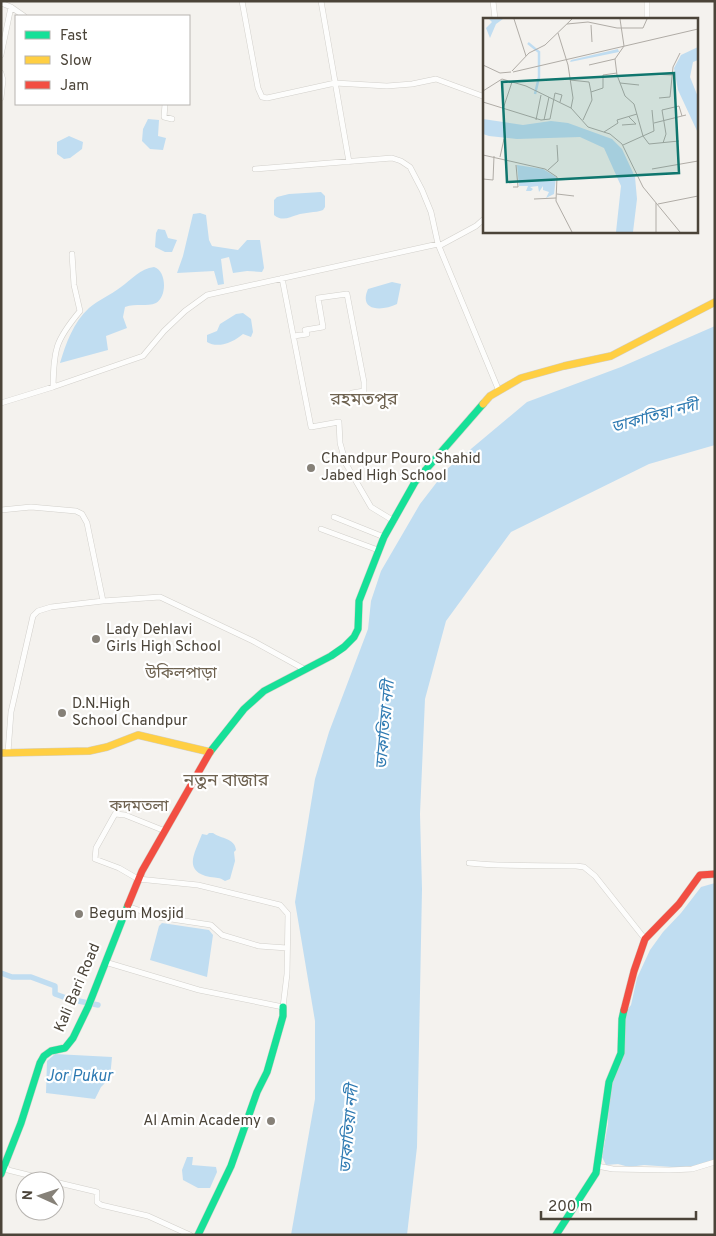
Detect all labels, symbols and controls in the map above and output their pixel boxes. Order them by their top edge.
legend [15,15,190,105]
inset map [483,18,698,232]
text: Fast [60,27,88,46]
text: Slow [60,52,92,71]
text: Jam [60,77,89,96]
district label: রহমতপুর [329,389,398,412]
water label: ডাকাতিয়া নদী [609,394,703,438]
place label: Chandpur Pouro Shahid Jabed High School [321,450,481,486]
marker: Chandpur Pouro Shahid Jabed High School [305,462,317,474]
place label: Lady Dehlavi Girls High School [106,621,221,657]
marker: Lady Dehlavi Girls High School [90,633,102,645]
district label: উকিলপাড়া [144,663,218,684]
water label: ডাকাতিয়া নদী [371,677,400,770]
place label: D.N.High School Chandpur [72,695,188,731]
marker: D.N.High School Chandpur [56,707,68,719]
district label: নতুন বাজার [182,770,269,793]
district label: কদমতলা [109,797,169,817]
place label: Begum Mosjid [89,905,184,924]
marker: Begum Mosjid [73,908,85,920]
street label: Kali Bari Road [51,941,105,1035]
water label: Jor Pukur [45,1067,114,1087]
water label: ডাকাতিয়া নদী [335,1081,364,1174]
place label: Al Amin Academy [143,1112,261,1131]
marker: Al Amin Academy [265,1115,277,1127]
north arrow [15,1171,65,1221]
scale bar [541,1188,696,1220]
text: N [20,1190,37,1201]
text: 200 m [548,1198,593,1217]

